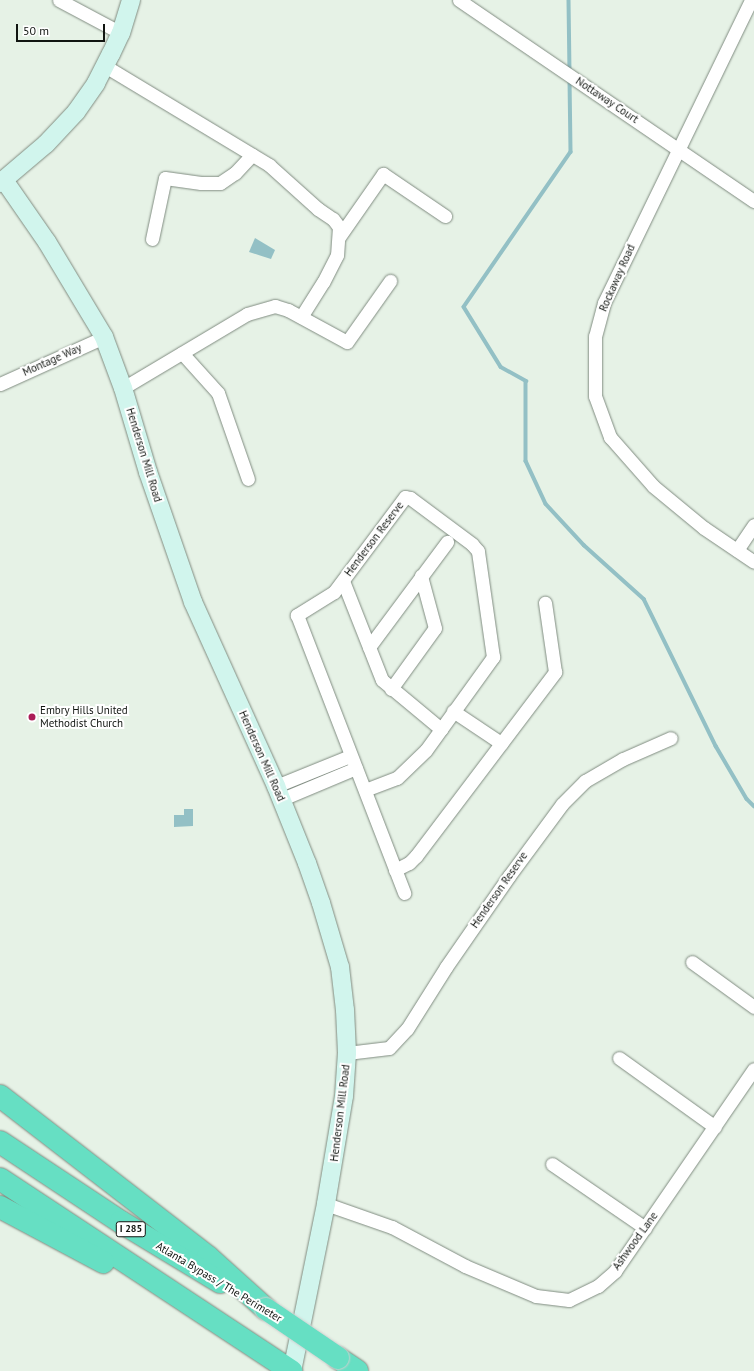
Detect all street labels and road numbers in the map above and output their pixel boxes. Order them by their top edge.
street label: Nottaway Court [573,74,641,126]
street label: Rockaway Road [596,242,638,314]
street label: Montage Way [20,341,84,379]
street label: Henderson Mill Road [123,406,165,504]
street label: Henderson Reserve [342,499,406,579]
street label: Henderson Mill Road [236,709,288,803]
street label: Henderson Reserve [468,849,530,931]
street label: Henderson Mill Road [327,1064,353,1162]
street label: Ashwood Lane [610,1210,660,1272]
road number: I 285 [115,1221,147,1237]
street label: Atlanta Bypass / The Perimeter [153,1239,285,1325]

